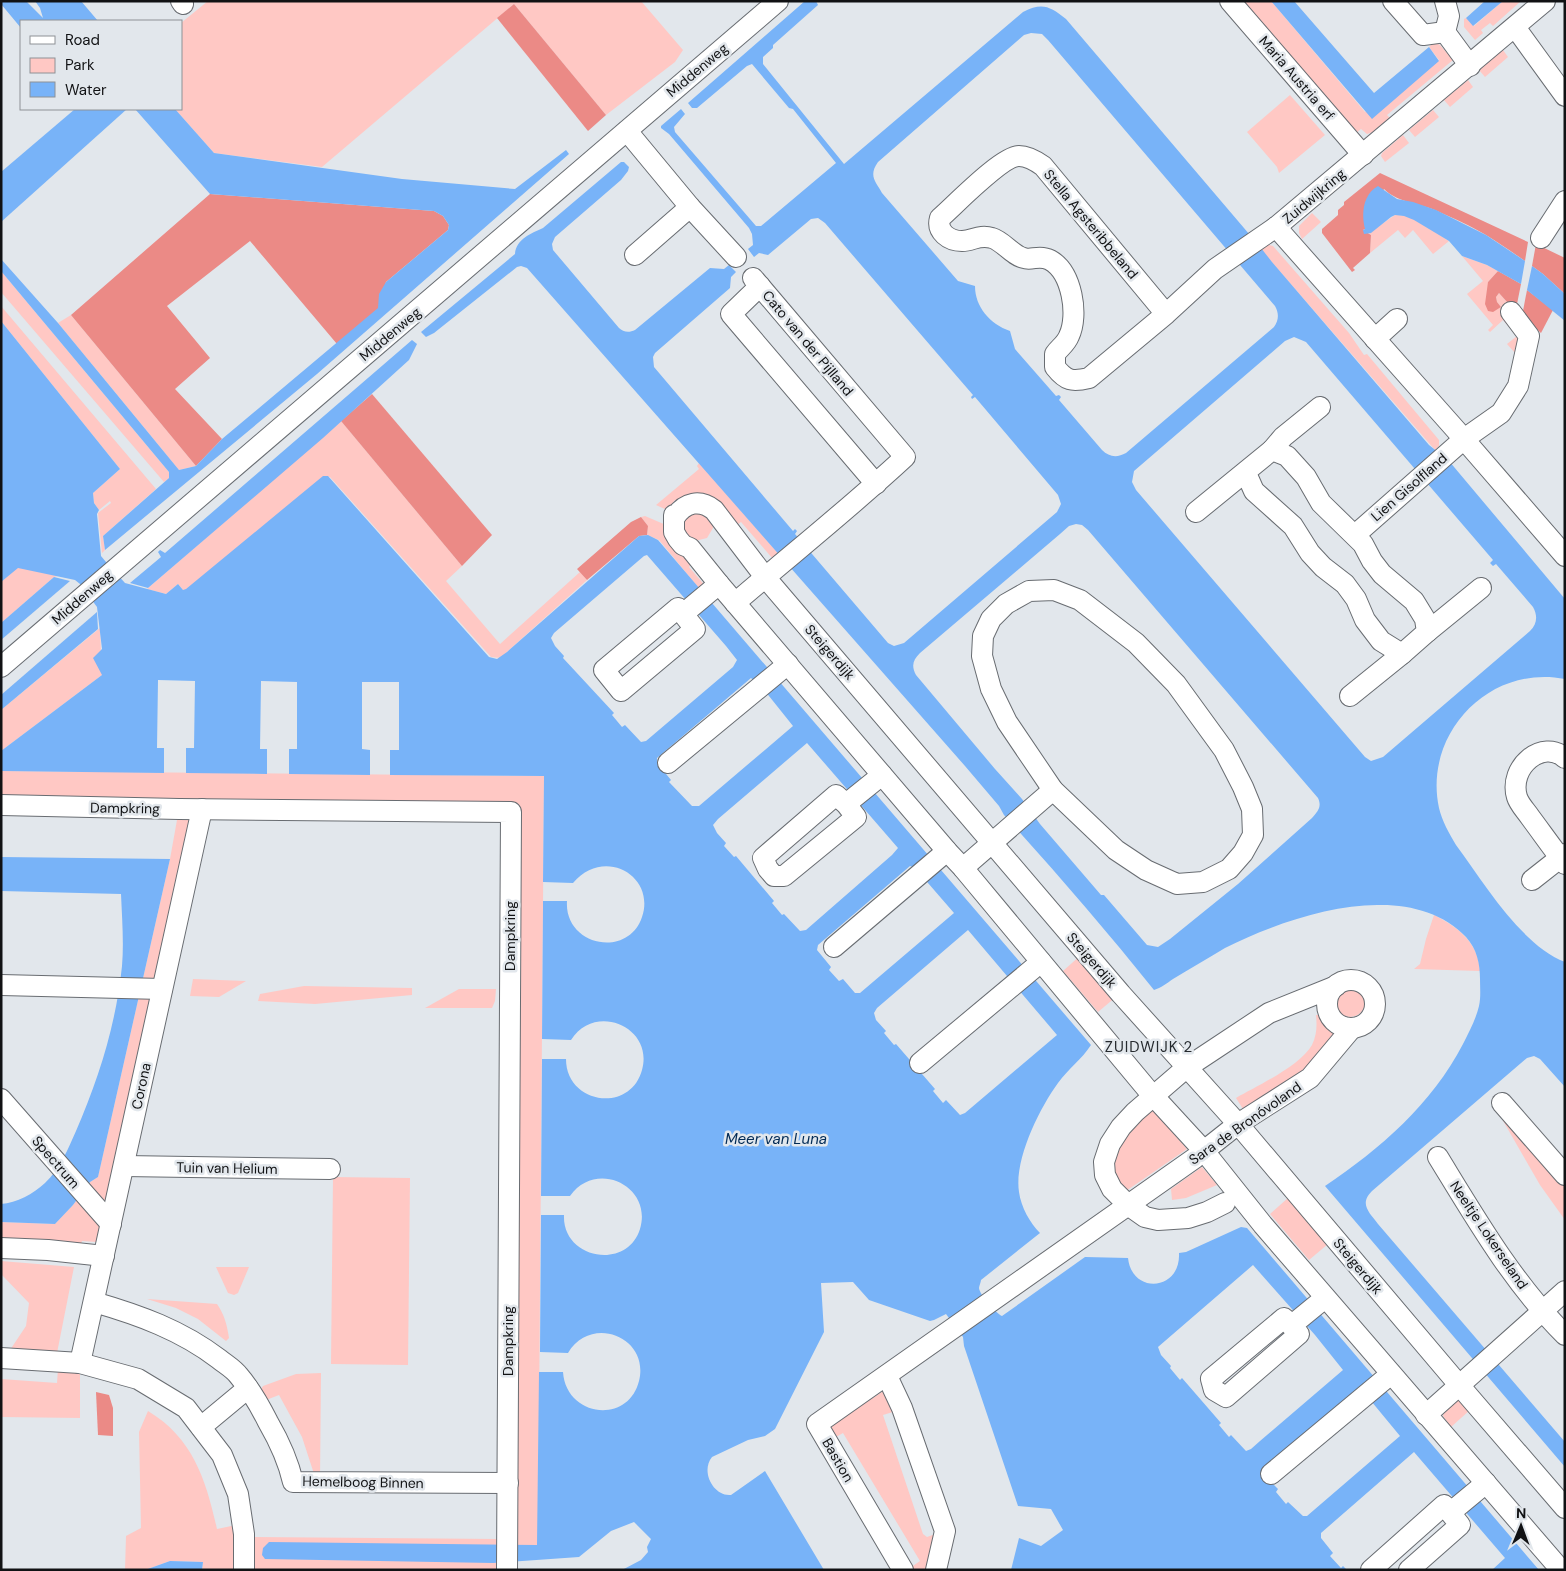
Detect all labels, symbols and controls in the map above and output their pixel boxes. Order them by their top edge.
legend [20,20,182,110]
text: Road [65,30,100,50]
street label: Maria Austria erf [1255,32,1339,124]
street label: Middenweg [663,39,732,101]
text: Park [65,55,95,75]
text: Water [65,80,107,100]
street label: Zuidwijkring [1279,164,1349,228]
street label: Stella Agsteribbeland [1040,166,1142,282]
street label: Cato van der Pijlland [759,287,857,399]
street label: Middenweg [356,303,425,365]
street label: Lien Gisolfland [1367,449,1451,525]
street label: Middenweg [48,566,116,628]
street label: Steigerdijk [801,621,859,683]
street label: Dampkring [90,798,160,818]
street label: Dampkring [501,901,519,971]
street label: Steigerdijk [1063,929,1121,991]
district label: ZUIDWIJK 2 [1105,1037,1193,1057]
street label: Corona [127,1061,155,1111]
street label: Sara de Bronóvoland [1185,1077,1305,1169]
water label: Meer van Luna [725,1129,827,1149]
street label: Spectrum [28,1132,84,1192]
street label: Tuin van Helium [176,1158,278,1178]
street label: Neeltje Lokerseland [1446,1177,1532,1293]
street label: Steigerdijk [1329,1234,1387,1298]
street label: Dampkring [499,1306,517,1376]
street label: Bastion [818,1435,858,1485]
street label: Hemelboog Binnen [302,1472,424,1492]
north arrow [1496,1501,1546,1551]
text: N [1516,1504,1526,1522]

